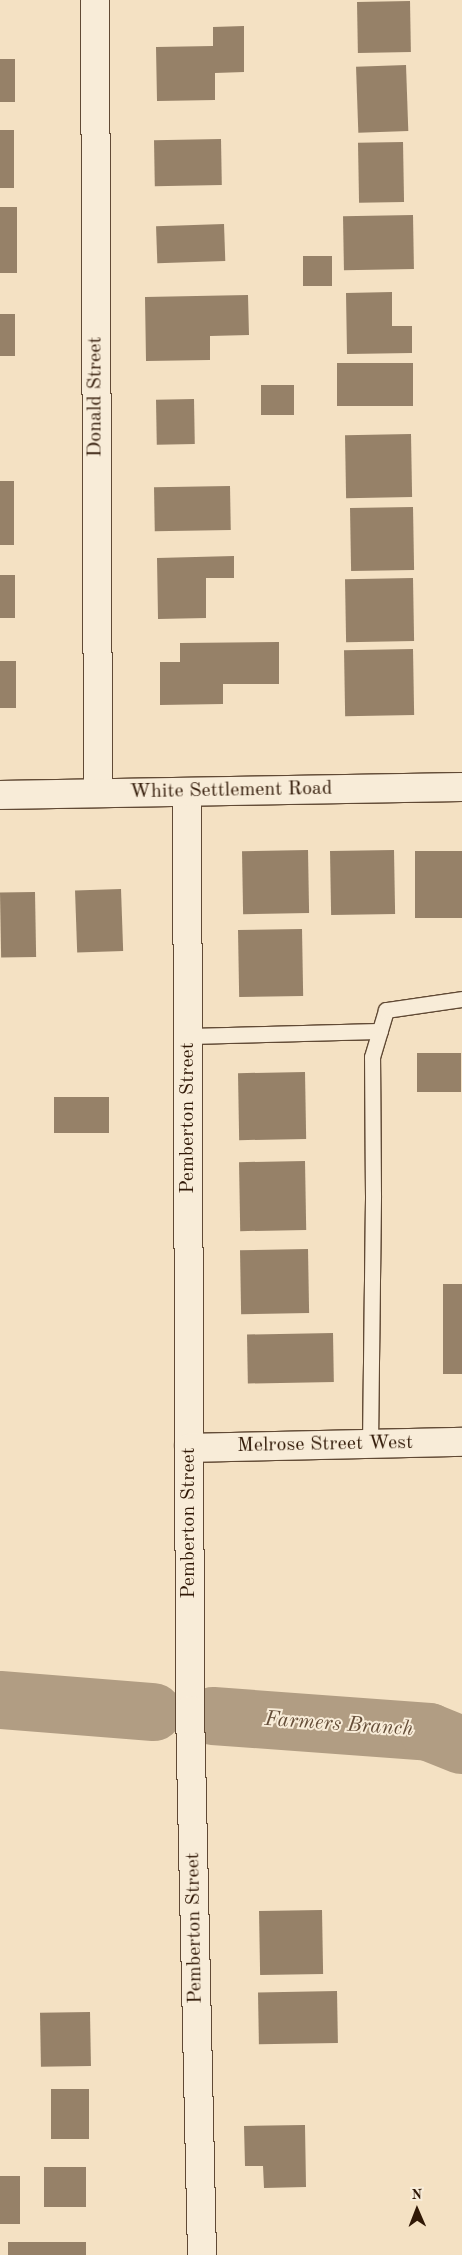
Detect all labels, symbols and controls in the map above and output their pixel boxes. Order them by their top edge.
street label: Donald Street [84,337,108,457]
street label: White Settlement Road [129,777,333,805]
street label: Pemberton Street [176,1042,200,1194]
street label: Melrose Street West [237,1431,413,1459]
street label: Pemberton Street [177,1447,201,1599]
water label: Farmers Branch [264,1707,414,1743]
street label: Pemberton Street [182,1852,208,2004]
north arrow [392,2185,442,2235]
text: N [411,2188,422,2202]

